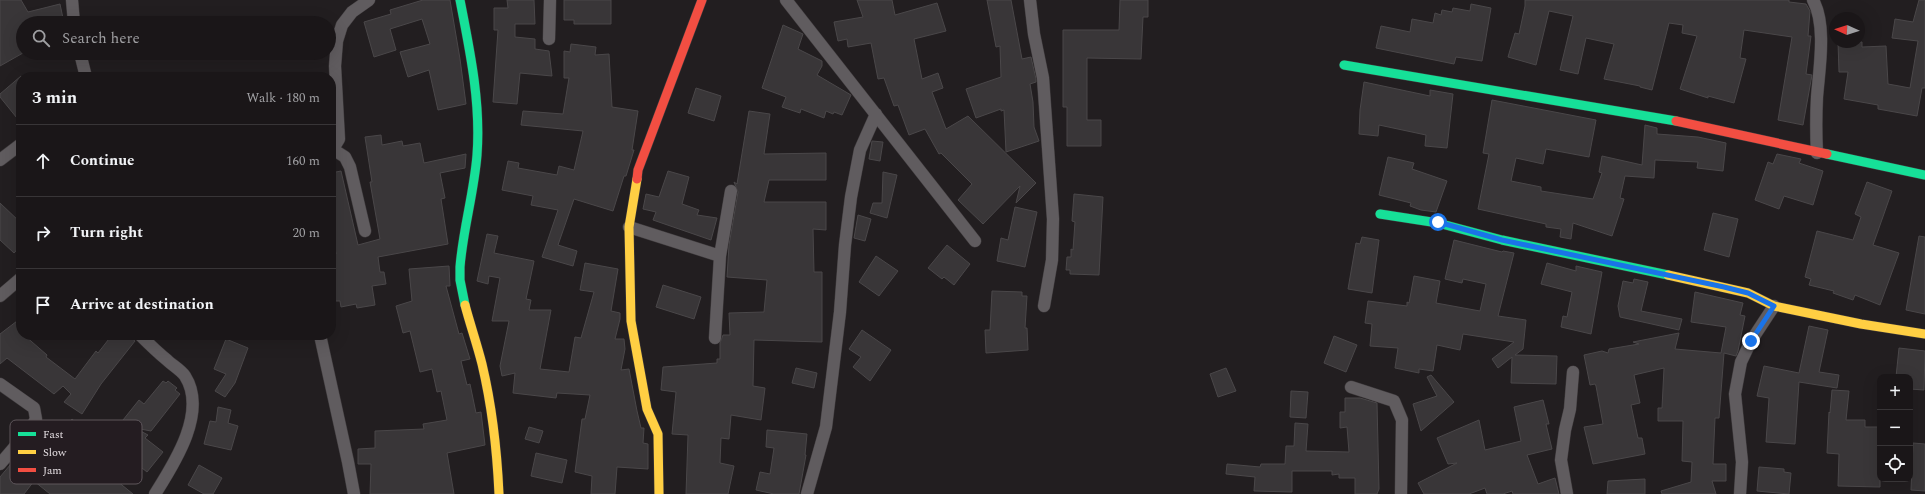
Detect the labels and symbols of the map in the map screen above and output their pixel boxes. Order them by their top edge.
north arrow [1829,12,1865,48]
route start [1429,213,1447,231]
route end [1742,332,1760,350]
legend [10,420,142,484]
text: Fast [43,426,64,443]
text: Slow [43,444,67,461]
text: Jam [43,462,62,479]

